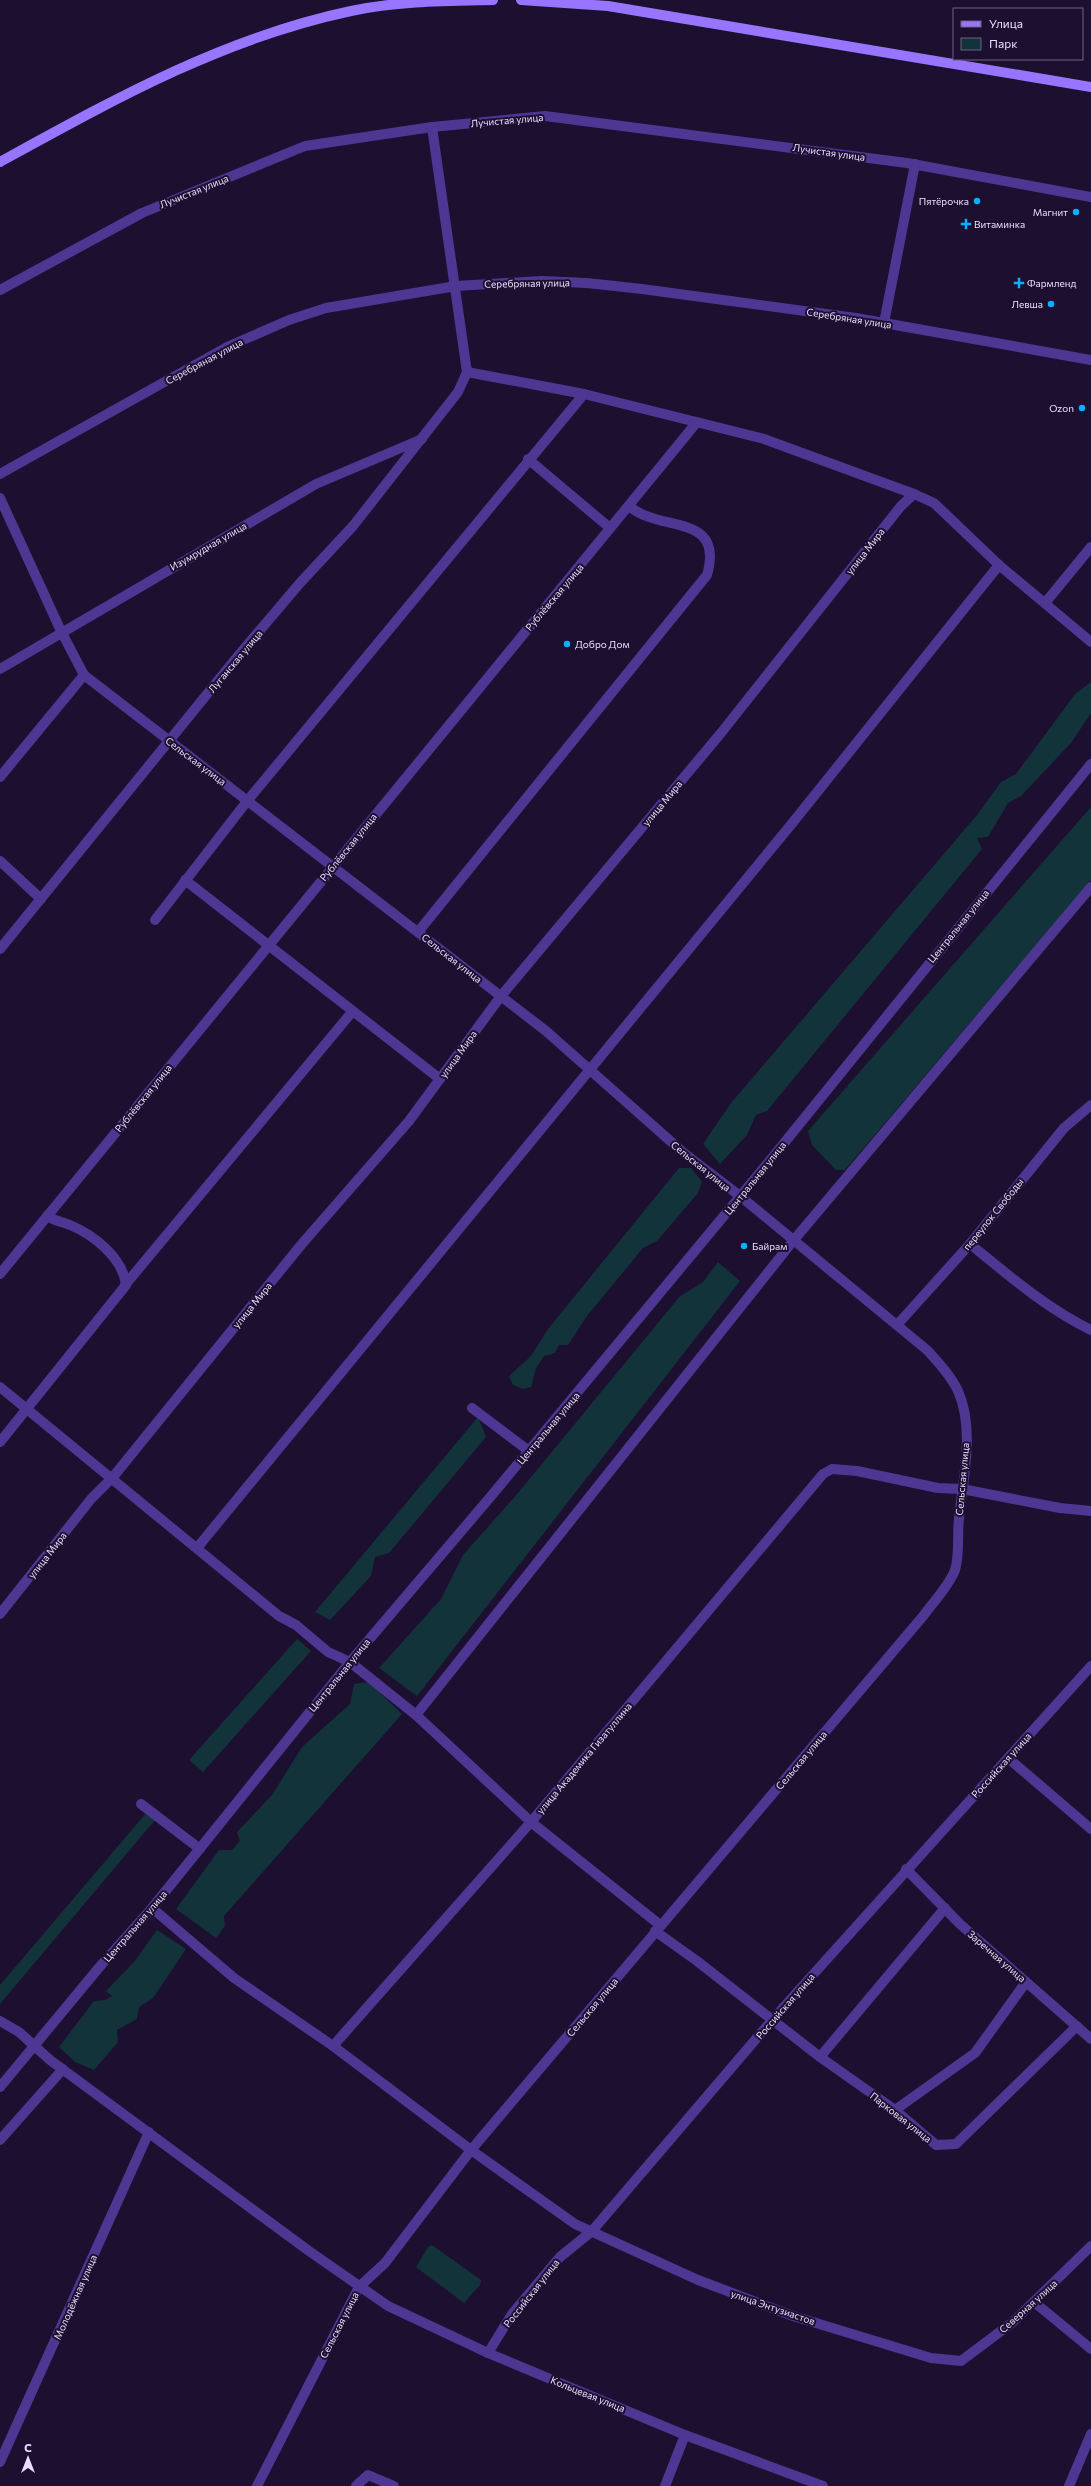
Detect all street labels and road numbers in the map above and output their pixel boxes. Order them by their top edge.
street label: Лучистая улица [470,111,544,129]
street label: Лучистая улица [792,141,866,163]
street label: Лучистая улица [158,172,230,210]
street label: Серебряная улица [484,276,570,290]
street label: Серебряная улица [806,305,892,331]
street label: Серебряная улица [163,336,245,386]
street label: Изумрудная улица [168,519,248,573]
street label: улица Мира [843,525,887,577]
street label: Рублёвская улица [522,561,586,633]
street label: Луганская улица [205,627,265,695]
street label: Сельская улица [163,734,229,788]
street label: улица Мира [640,778,684,828]
street label: Рублёвская улица [317,811,379,883]
street label: Центральная улица [925,887,991,965]
street label: Сельская улица [420,931,484,985]
street label: улица Мира [437,1028,479,1080]
street label: Рублёвская улица [112,1062,174,1134]
street label: Сельская улица [669,1138,733,1194]
street label: Центральная улица [722,1139,788,1217]
street label: переулок Свободы [960,1176,1026,1252]
street label: улица Мира [230,1280,274,1330]
street label: Центральная улица [514,1389,582,1467]
street label: Сельская улица [953,1442,971,1516]
street label: улица Мира [25,1529,69,1581]
street label: Центральная улица [306,1636,372,1714]
street label: улица Академика Гизатуллина [534,1700,634,1816]
street label: Сельская улица [773,1728,829,1792]
street label: Российская улица [969,1730,1033,1800]
street label: Центральная улица [101,1888,169,1964]
street label: Заречная улица [966,1928,1028,1984]
street label: Российская улица [753,1971,817,2041]
street label: Сельская улица [564,1975,620,2039]
street label: Парковая улица [868,2089,934,2145]
street label: Молодёжная улица [51,2253,99,2341]
street label: Российская улица [501,2256,561,2330]
street label: Северная улица [997,2277,1059,2335]
street label: улица Энтузиастов [729,2287,817,2327]
street label: Сельская улица [317,2290,361,2360]
street label: Кольцевая улица [549,2374,627,2414]

